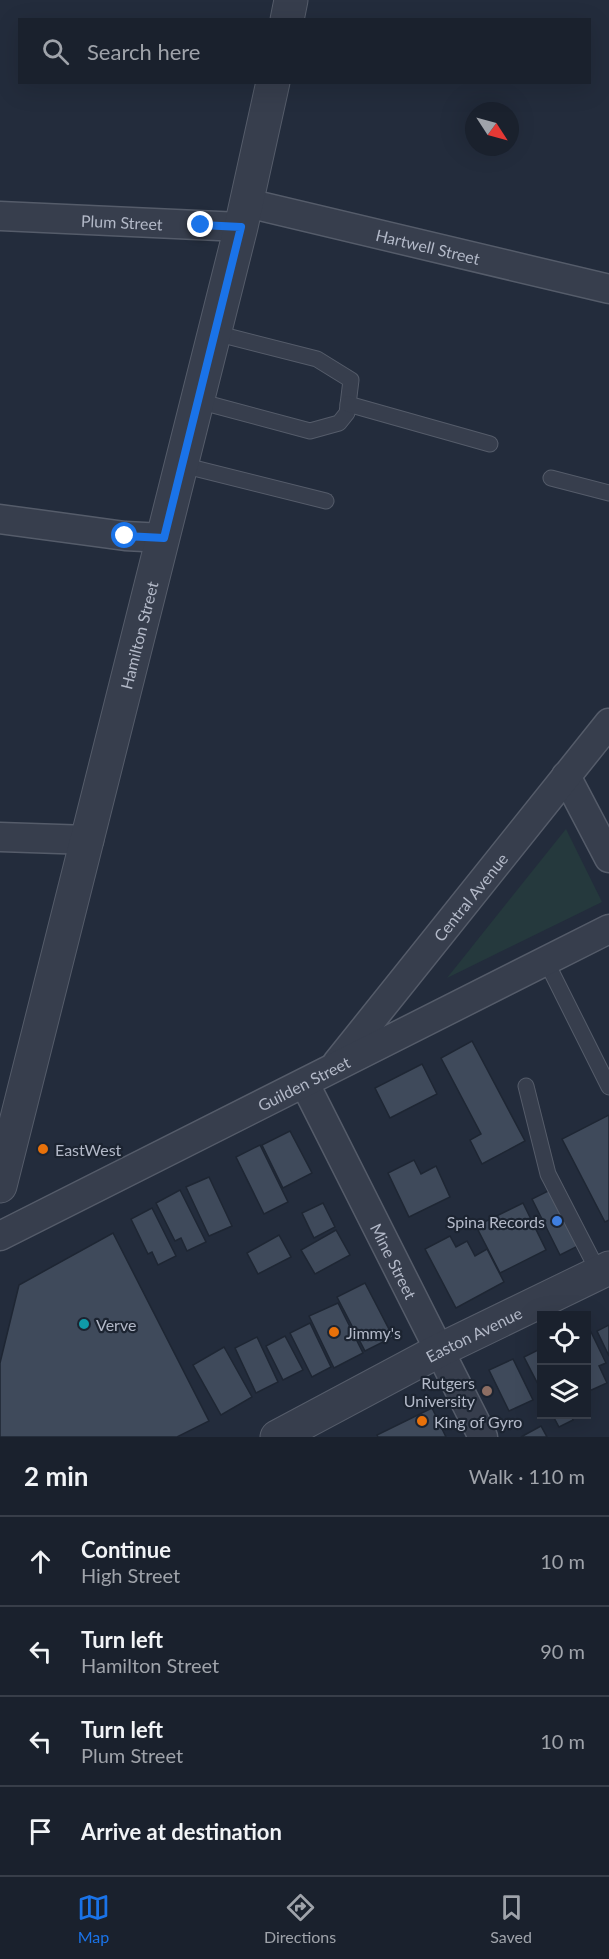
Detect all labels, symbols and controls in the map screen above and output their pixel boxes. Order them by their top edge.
search box [18,18,591,84]
icon: search [39,35,72,68]
text: Search here [87,38,200,65]
north arrow [465,102,519,156]
street label: Plum Street [81,210,163,233]
route end [187,211,213,237]
street label: Hartwell Street [374,224,482,268]
route start [111,522,137,548]
street label: Hamilton Street [116,579,161,691]
street label: Central Avenue [429,849,511,945]
street label: Guilden Street [254,1052,353,1114]
place label: EastWest [55,1140,122,1159]
marker: EastWest [36,1142,50,1156]
place label: Spina Records [447,1212,545,1231]
marker: Spina Records [550,1214,564,1228]
street label: Mine Street [367,1220,421,1302]
street label: Easton Avenue [422,1302,525,1365]
map controls [537,1311,591,1419]
button: locate [537,1311,591,1365]
place label: Verve [96,1315,136,1334]
marker: Verve [77,1317,91,1331]
place label: Jimmy's [346,1323,401,1342]
marker: Jimmy's [327,1325,341,1339]
button: layers [537,1365,591,1419]
place label: Rutgers University [404,1373,476,1410]
marker: Rutgers University [480,1384,494,1398]
place label: King of Gyro [434,1412,522,1431]
marker: King of Gyro [415,1414,429,1428]
text: 2 min [24,1460,88,1492]
text: Walk · 110 m [469,1464,585,1488]
text: Continue [81,1536,171,1563]
icon: ahead [24,1545,57,1578]
text: 10 m [540,1549,585,1573]
text: High Street [81,1563,180,1587]
text: Turn left [81,1626,163,1653]
icon: left [24,1635,57,1668]
text: 90 m [540,1639,585,1663]
text: Hamilton Street [81,1653,219,1677]
text: Turn left [81,1716,163,1743]
icon: left [24,1725,57,1758]
text: 10 m [540,1729,585,1753]
text: Plum Street [81,1743,183,1767]
icon: arrive [24,1815,57,1848]
text: Arrive at destination [81,1818,282,1845]
tab: Map [77,1891,110,1946]
tab: Directions [264,1891,336,1946]
tab: Saved [490,1891,532,1946]

